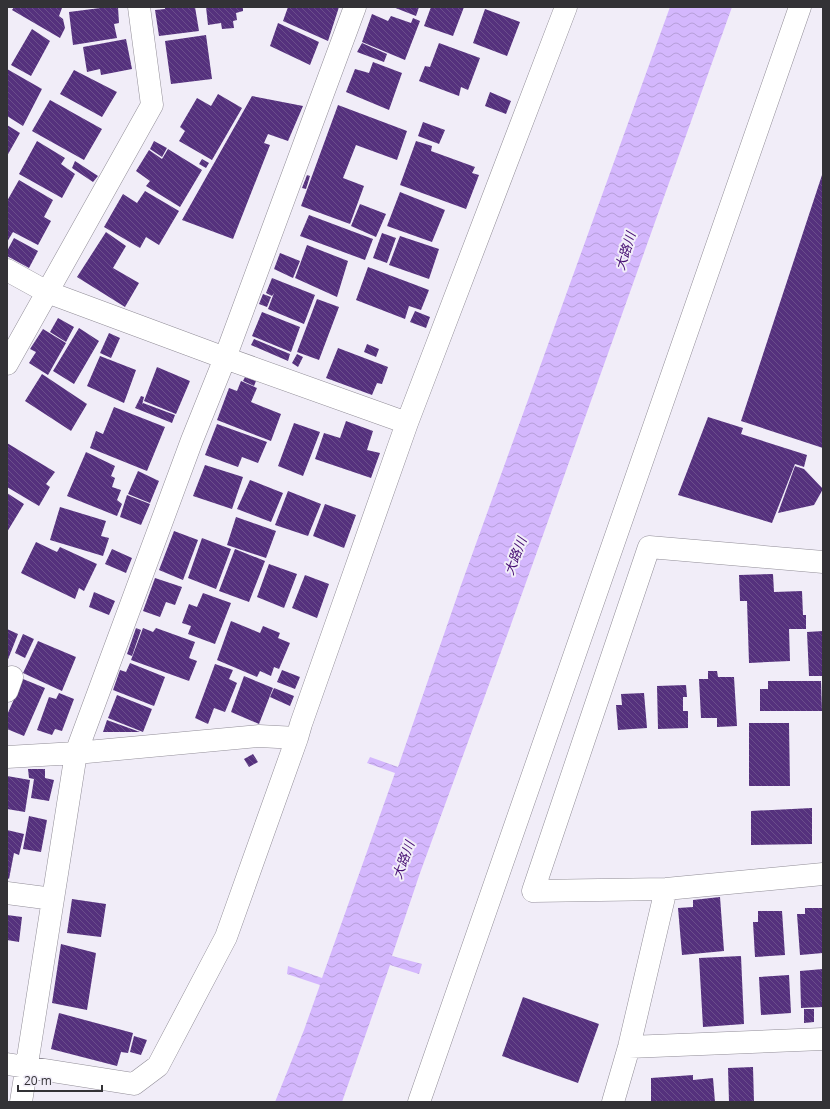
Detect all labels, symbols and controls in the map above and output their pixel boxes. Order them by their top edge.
water label: 大路川 [611,228,640,272]
water label: 大路川 [500,533,531,577]
water label: 大路川 [388,837,419,881]
scale bar [18,1067,102,1093]
text: 20 m [24,1072,52,1089]

